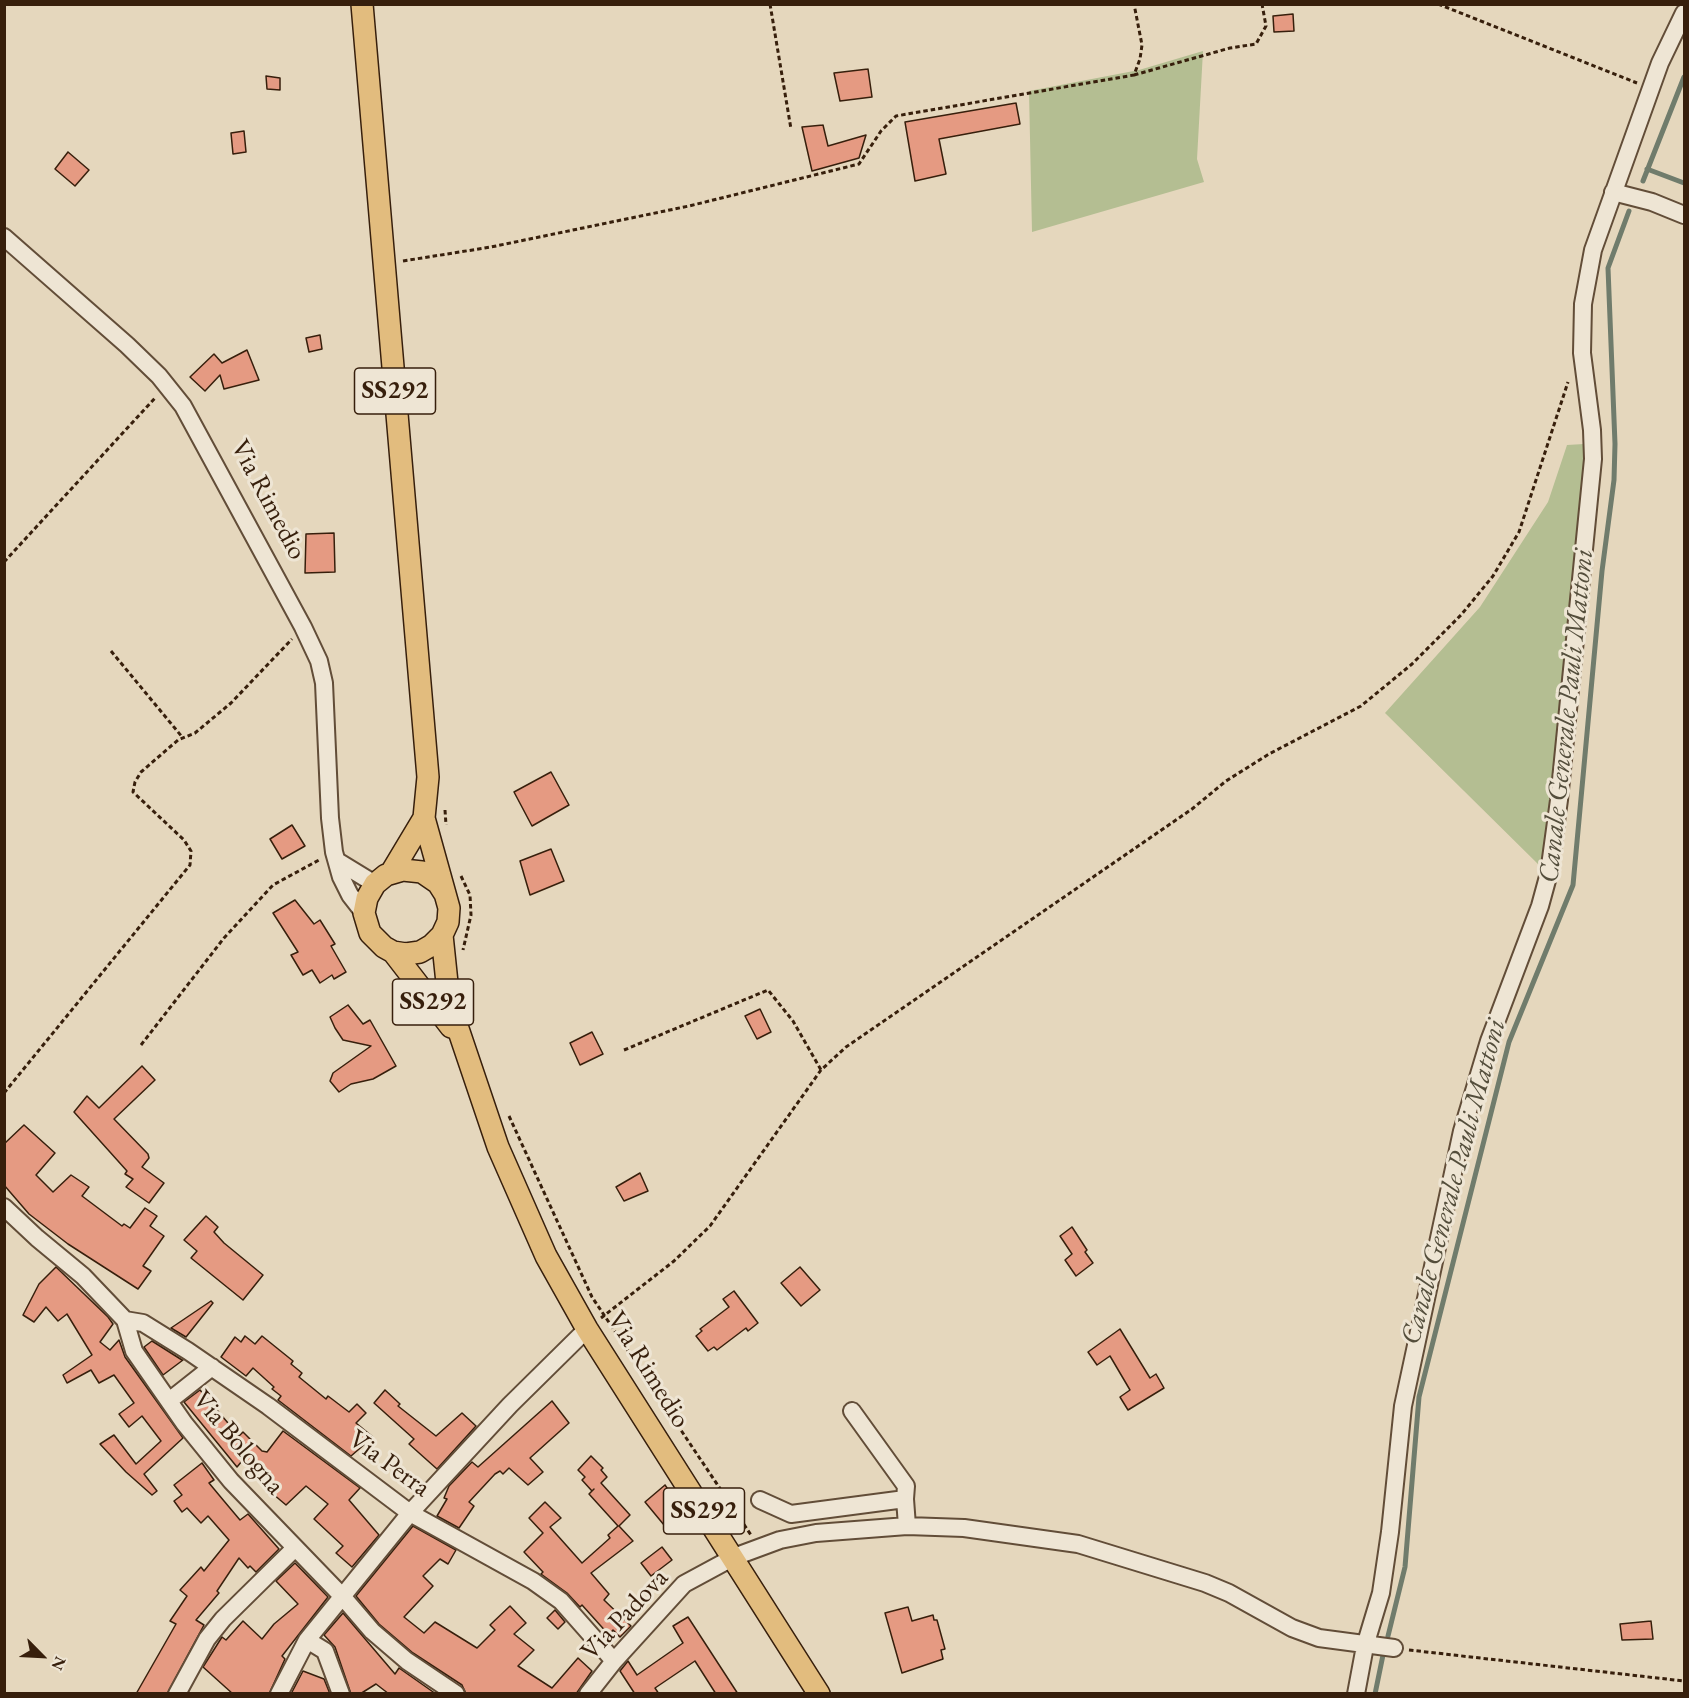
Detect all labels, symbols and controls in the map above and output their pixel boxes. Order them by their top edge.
road number: SS292 [354,368,436,414]
street label: Via Rimedio [223,434,313,566]
water label: Canale Generale Pauli Mattoni [1533,547,1601,885]
road number: SS292 [392,979,474,1025]
water label: Canale Generale Pauli Mattoni [1394,1016,1514,1348]
street label: Via Rimedio [600,1306,696,1434]
street label: Via Bologna [185,1384,291,1502]
street label: Via Perra [342,1423,436,1505]
road number: SS292 [664,1488,744,1534]
street label: Via Padova [574,1562,676,1668]
north arrow [12,1626,72,1686]
text: N [47,1653,71,1674]

